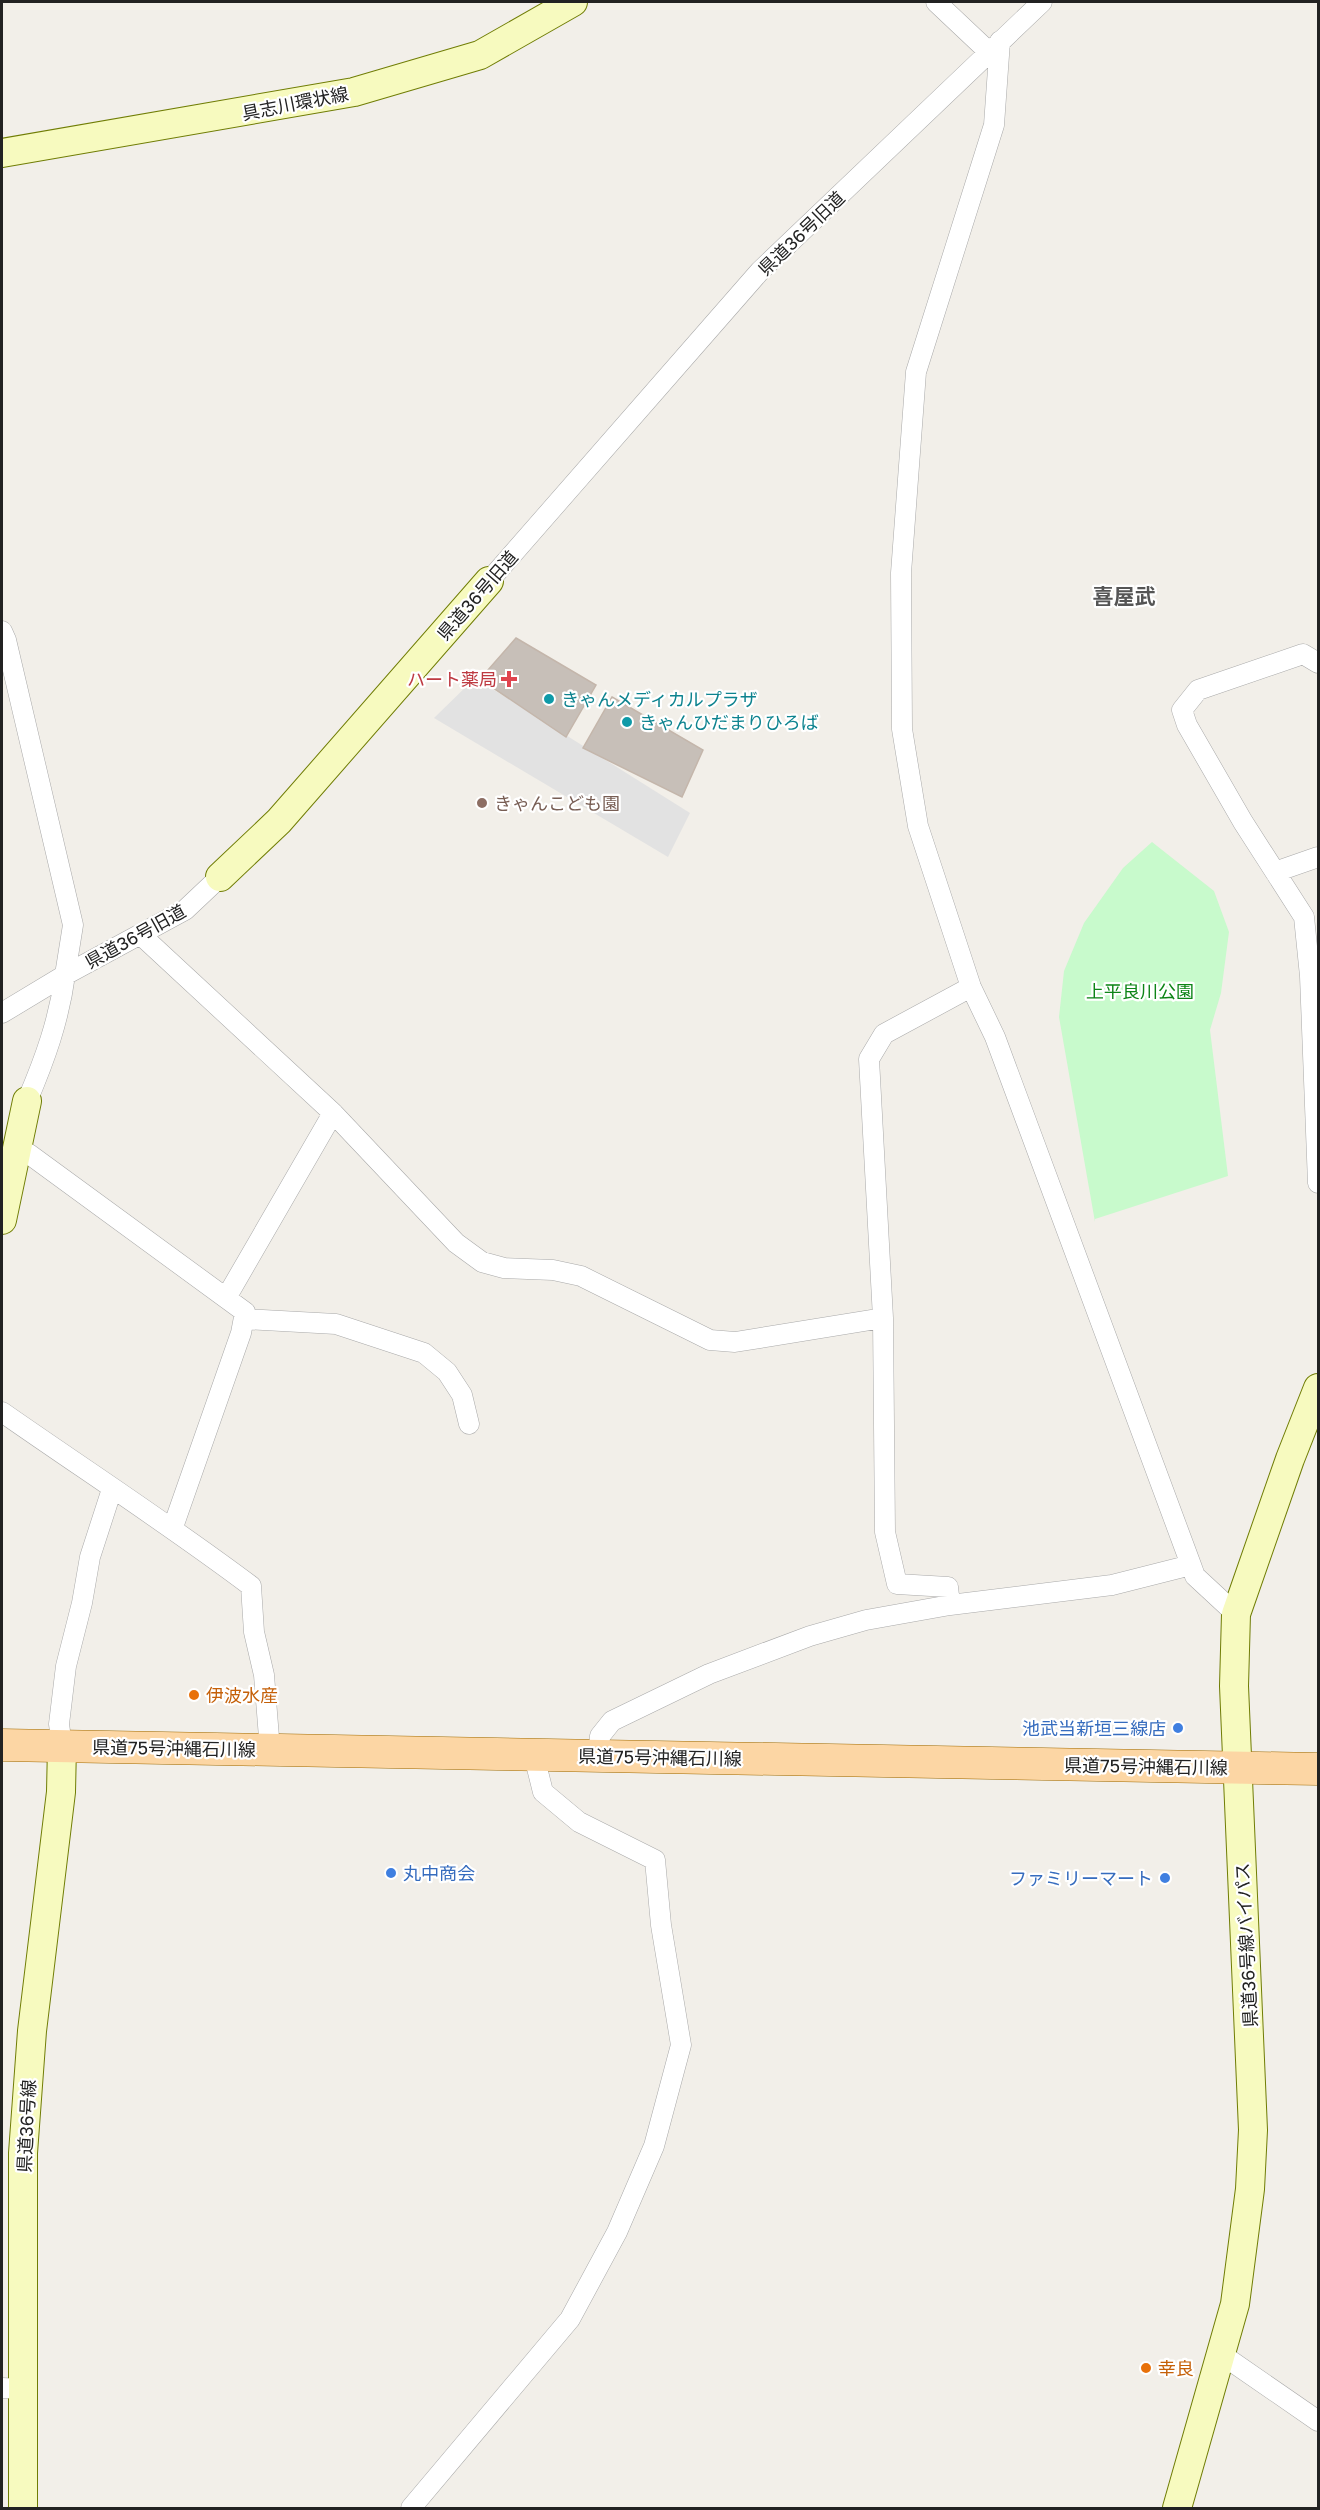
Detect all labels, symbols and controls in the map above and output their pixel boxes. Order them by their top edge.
street label: 具志川環状線 [240,82,350,124]
street label: 県道36号旧道 [753,186,849,280]
street label: 県道36号旧道 [432,546,522,644]
district label: 喜屋武 [1093,583,1156,609]
place label: ハート薬局 [407,668,497,690]
marker: ハート薬局 [502,672,516,686]
place label: きゃんメディカルプラザ [561,688,758,710]
marker: きゃんメディカルプラザ [542,692,556,706]
place label: きゃんひだまりひろば [639,711,819,733]
marker: きゃんひだまりひろば [620,715,634,729]
place label: きゃんこども園 [494,792,620,814]
marker: きゃんこども園 [475,796,489,810]
street label: 県道36号旧道 [81,899,189,973]
park label: 上平良川公園 [1086,980,1194,1002]
place label: 伊波水産 [206,1684,278,1706]
marker: 伊波水産 [187,1688,201,1702]
place label: 池武当新垣三線店 [1022,1717,1166,1739]
marker: 池武当新垣三線店 [1171,1721,1185,1735]
street label: 県道75号沖縄石川線 [92,1736,256,1760]
street label: 県道75号沖縄石川線 [578,1745,742,1769]
street label: 県道75号沖縄石川線 [1064,1754,1228,1778]
place label: 丸中商会 [403,1862,475,1884]
street label: 県道36号線バイパス [1231,1862,1261,2028]
marker: 丸中商会 [384,1866,398,1880]
place label: ファミリーマート [1009,1867,1153,1889]
marker: ファミリーマート [1158,1871,1172,1885]
street label: 県道36号線 [13,2079,39,2173]
place label: 幸良 [1158,2357,1194,2379]
marker: 幸良 [1139,2361,1153,2375]

